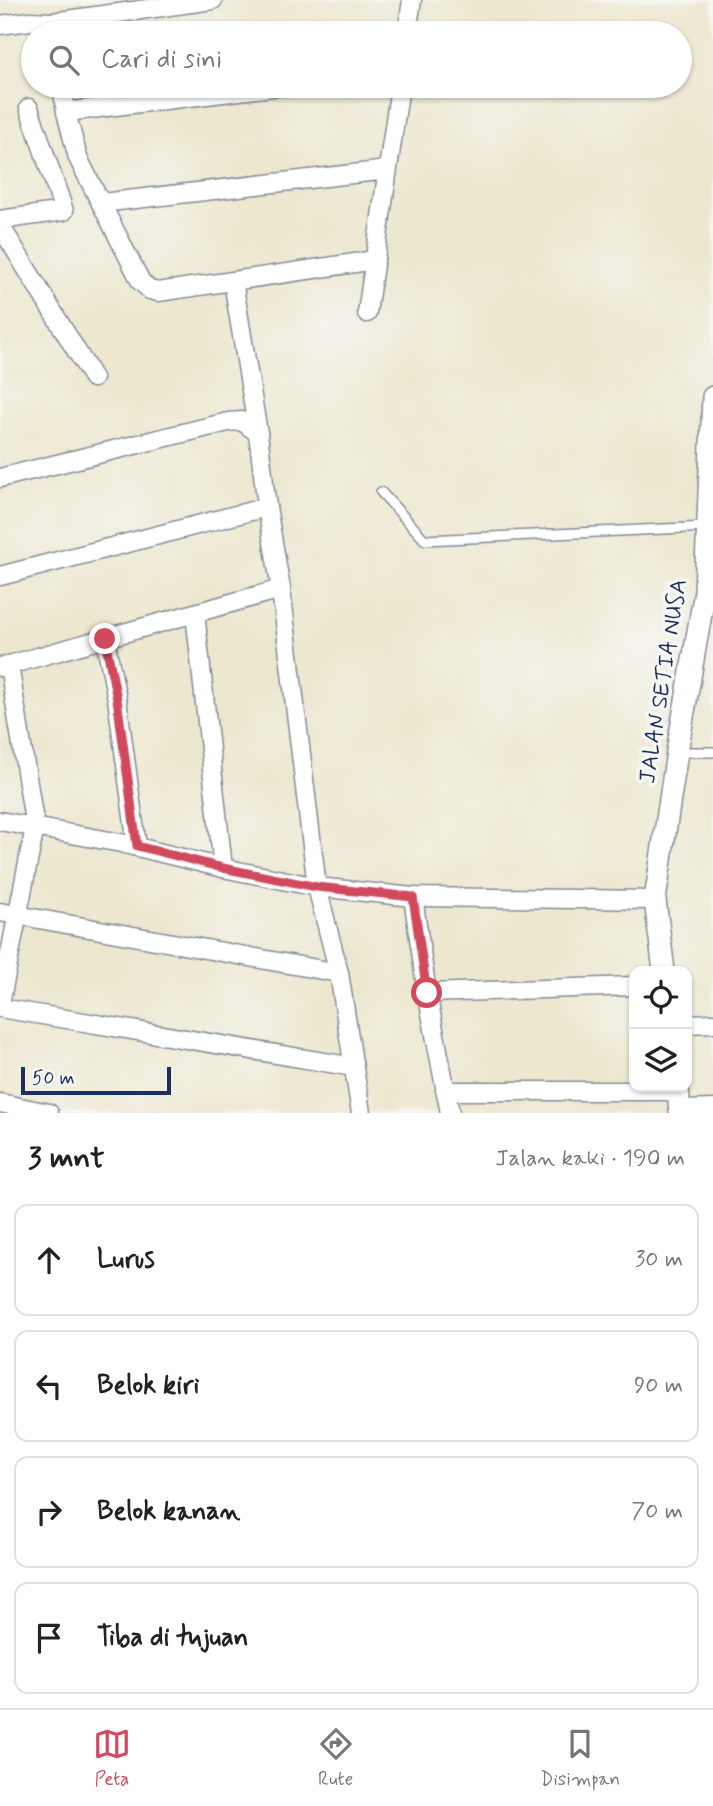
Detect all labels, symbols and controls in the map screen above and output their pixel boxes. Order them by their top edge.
search box [21,21,692,98]
icon: search [45,41,83,79]
text: Cari di sini [101,43,222,77]
street label: JALAN SETIA NUSA [633,577,695,786]
route end [89,623,120,654]
map controls [629,966,692,1092]
button: locate [629,966,692,1029]
route start [411,977,442,1008]
button: layers [629,1029,692,1092]
scale bar [21,1064,172,1096]
text: 50 m [32,1066,75,1091]
text: 3 mnt [28,1139,104,1178]
text: Jalan kaki · 190 m [495,1144,685,1174]
icon: ahead [30,1241,68,1279]
text: Lurus [97,1243,155,1277]
text: 30 m [635,1245,683,1275]
icon: left [30,1367,68,1405]
text: Belok kiri [97,1369,199,1403]
text: 90 m [634,1371,683,1401]
icon: right [30,1493,68,1531]
text: Belok kanan [97,1495,240,1529]
text: 70 m [631,1497,683,1527]
icon: arrive [30,1619,68,1657]
text: Tiba di tujuan [97,1621,248,1655]
tab: Peta [93,1725,131,1792]
tab: Rute [317,1725,355,1792]
tab: Disimpan [540,1725,620,1792]

